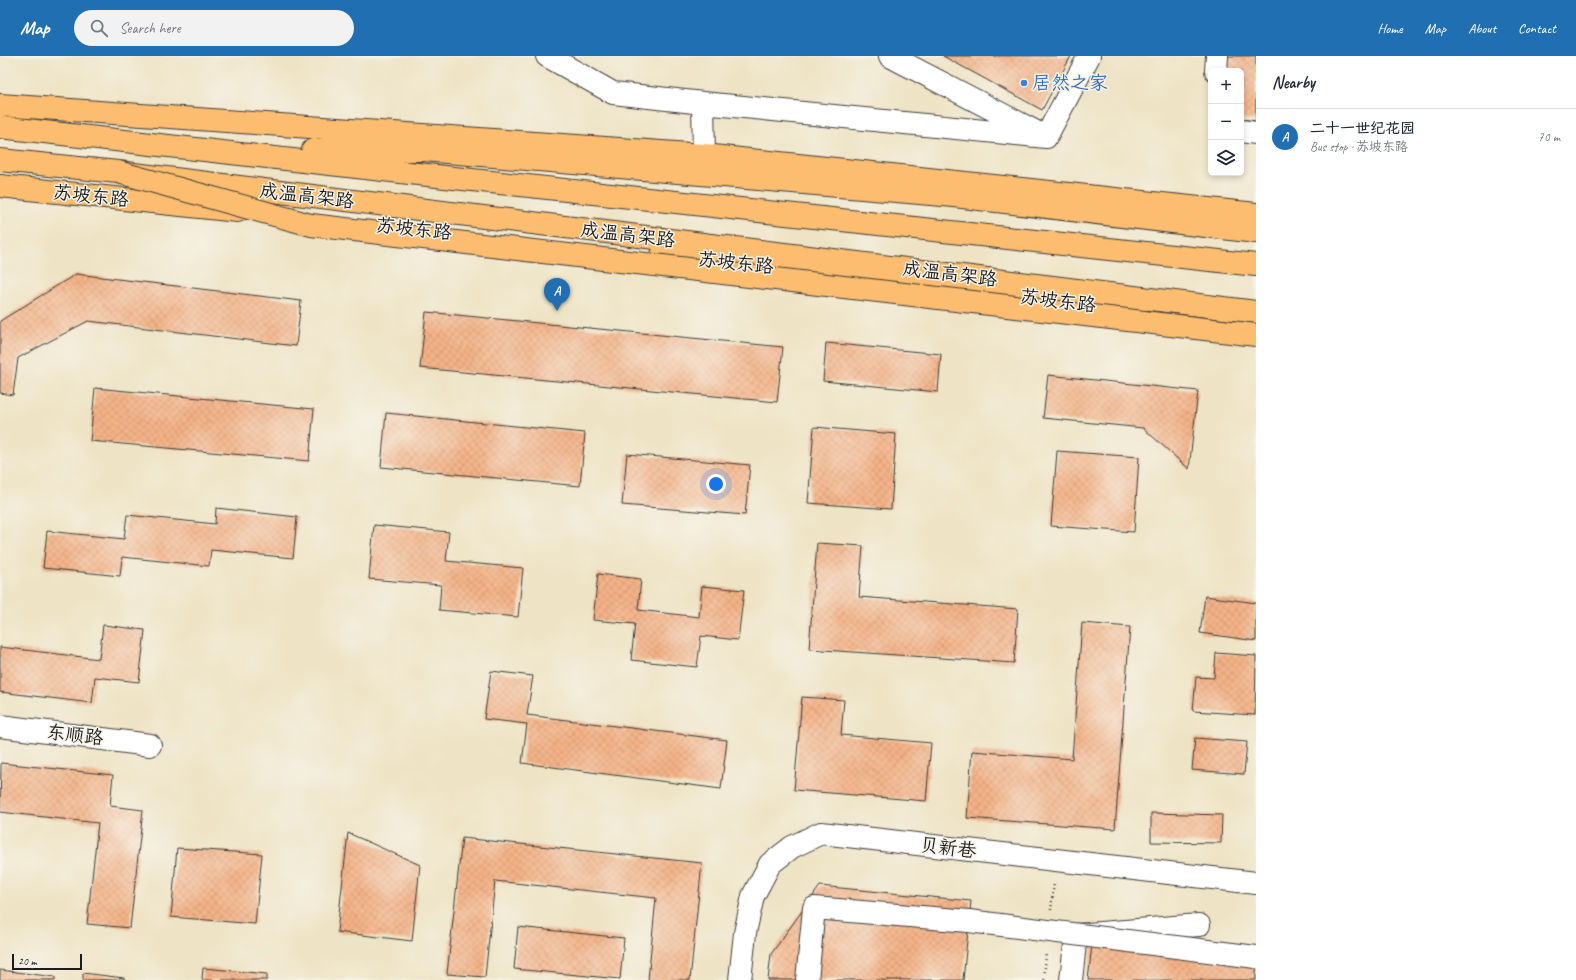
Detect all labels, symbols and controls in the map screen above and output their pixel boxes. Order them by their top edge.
search box [74,10,354,46]
text: Map [20,16,50,40]
icon: search [88,17,110,39]
text: Search here [120,19,181,38]
text: Home [1377,20,1403,37]
text: Map [1425,20,1446,37]
text: About [1468,20,1496,37]
text: Contact [1518,20,1556,37]
map controls [1208,68,1244,176]
button: + [1208,68,1244,104]
place label: 居然之家 [1032,71,1108,95]
text: Nearby [1272,72,1315,93]
marker: 居然之家 [1019,78,1029,88]
button: − [1208,104,1244,140]
text: 二十一世纪花园 [1310,119,1415,138]
text: A [1282,129,1288,145]
text: 70 m [1538,129,1560,145]
text: Bus stop · 苏坡东路 [1310,139,1408,155]
button: layers [1208,140,1244,176]
street label: 成温高架路 [258,178,356,214]
street label: 苏坡东路 [52,180,130,212]
street label: 苏坡东路 [375,213,453,245]
street label: 成温高架路 [579,217,677,253]
street label: 苏坡东路 [697,247,775,279]
street label: 成温高架路 [901,256,999,292]
pin: A [544,278,570,311]
street label: 苏坡东路 [1019,284,1097,318]
your location [706,474,726,494]
street label: 东顺路 [45,720,105,750]
street label: 贝新巷 [918,833,978,863]
scale bar [12,952,82,971]
text: 20 m [18,954,37,968]

